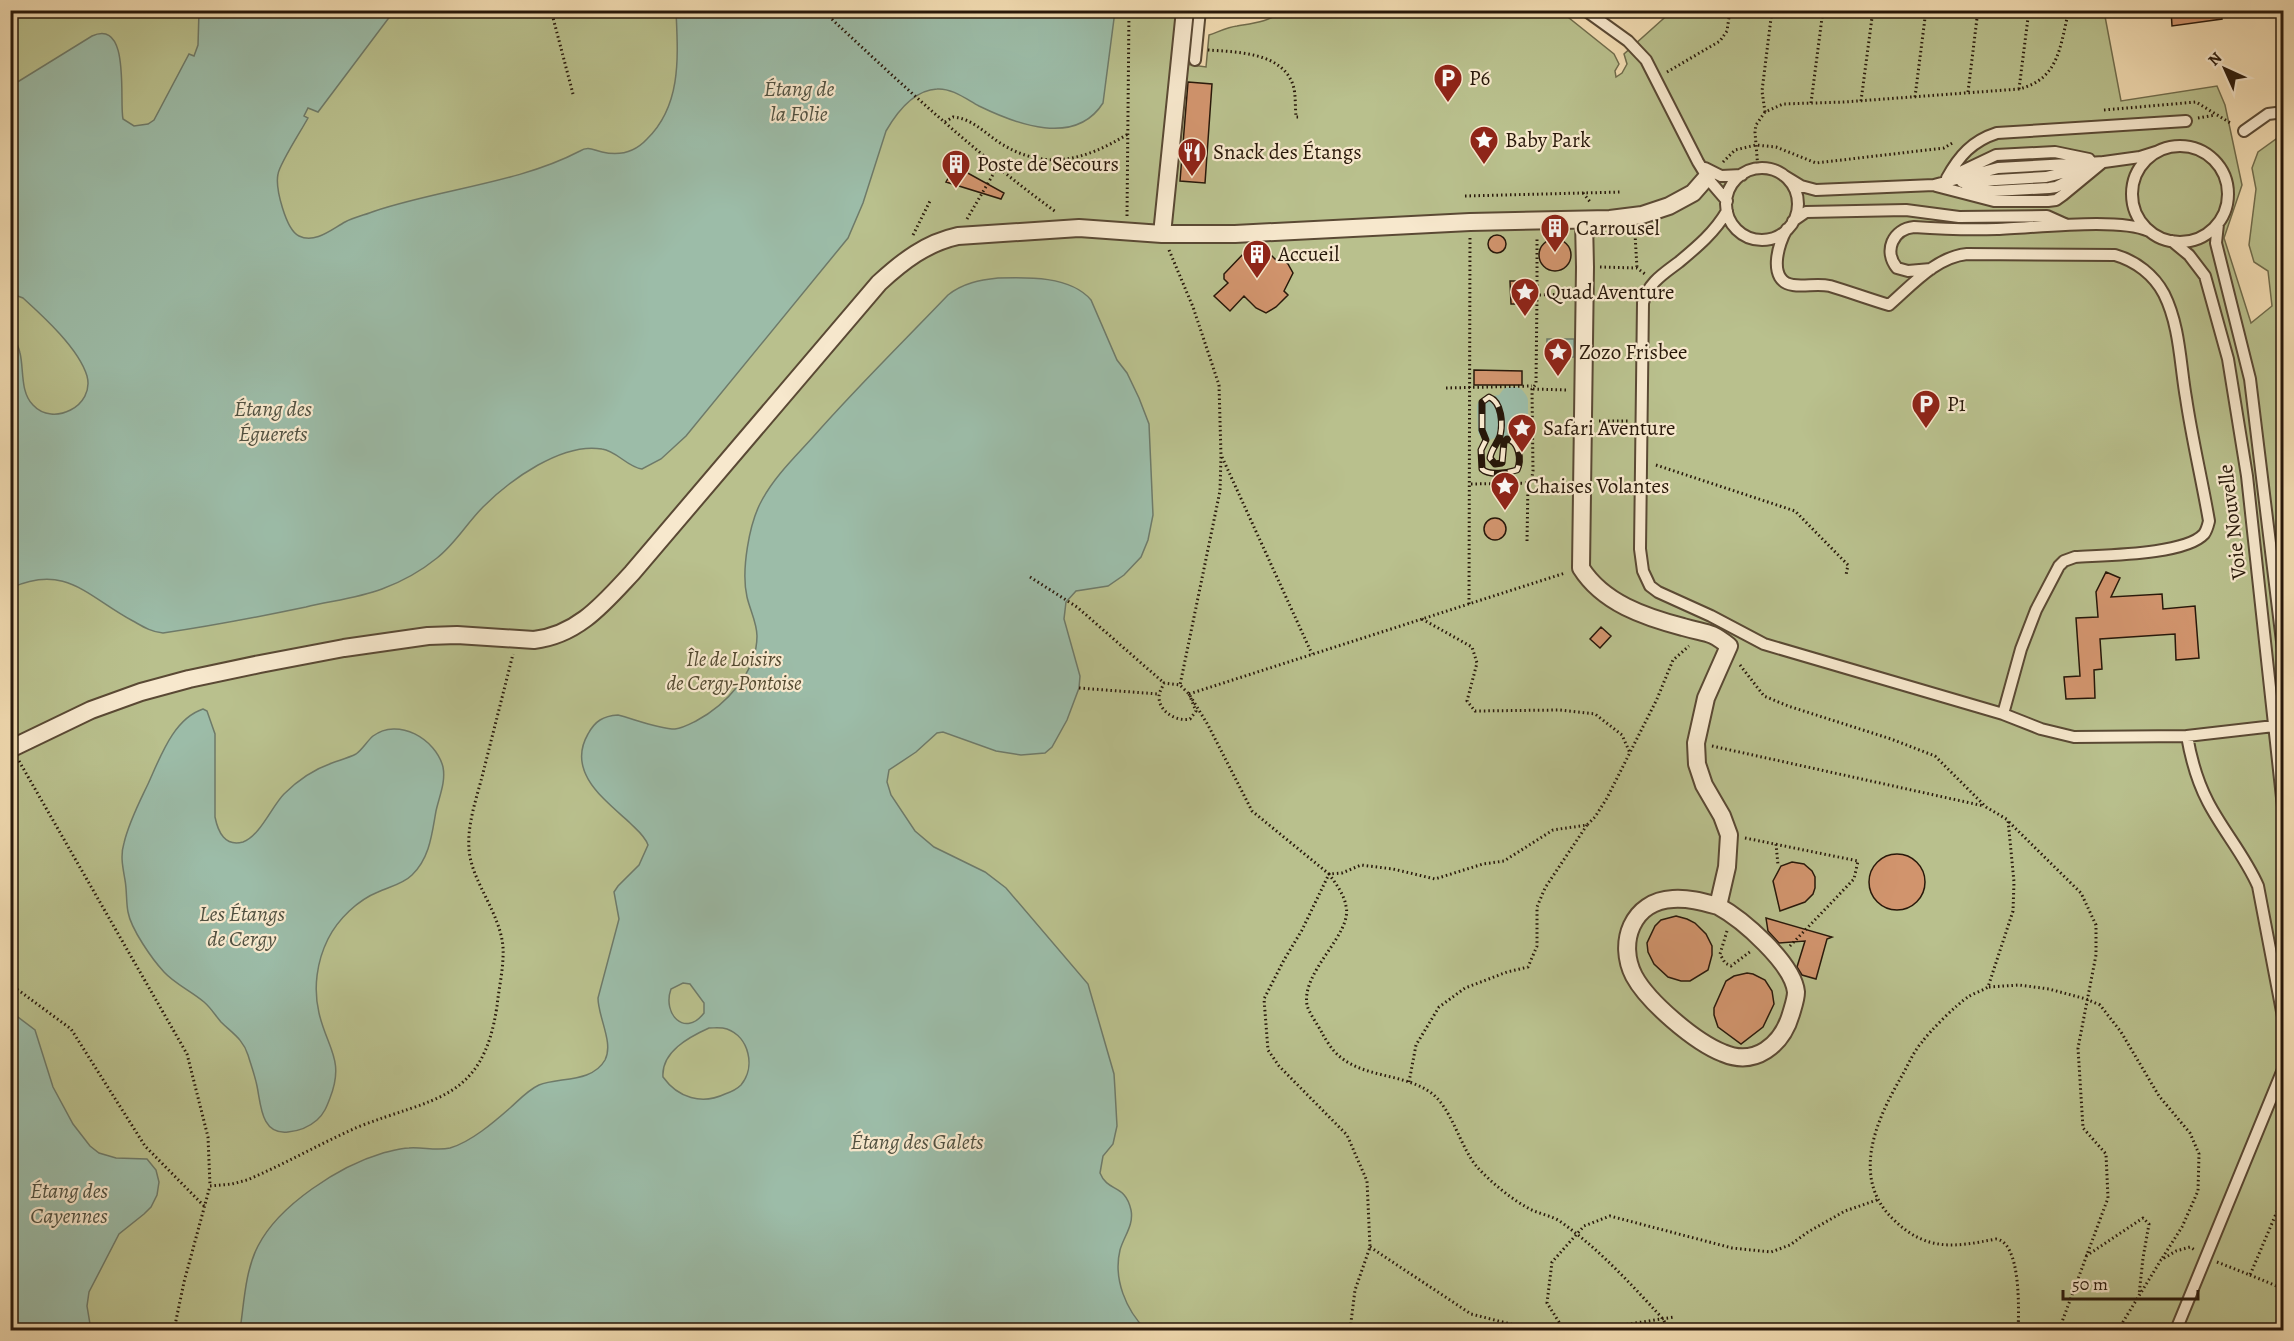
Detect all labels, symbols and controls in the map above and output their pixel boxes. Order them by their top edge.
north arrow [2195,39,2255,99]
text: N [2203,47,2227,71]
parking icon: P6 [1432,62,1464,104]
place label: P6 [1469,64,1491,92]
water label: Étang de la Folie [764,74,834,129]
place icon: Baby Park [1468,124,1500,166]
place label: Baby Park [1505,126,1591,154]
restaurant icon: Snack des Étangs [1176,136,1208,178]
place label: Snack des Étangs [1213,138,1362,166]
building icon: Poste de Secours [940,148,972,190]
place label: Poste de Secours [977,150,1119,178]
building icon: Carrousel [1539,212,1571,254]
place label: Carrousel [1576,214,1660,242]
building icon: Accueil [1241,238,1273,280]
place label: Accueil [1277,240,1339,268]
place icon: Quad Aventure [1509,276,1541,318]
place label: Quad Aventure [1546,278,1675,306]
place icon: Zozo Frisbee [1542,336,1574,378]
place label: Zozo Frisbee [1579,338,1687,366]
parking icon: P1 [1910,388,1942,430]
place label: P1 [1947,390,1966,418]
water label: Étang des Éguerets [234,394,313,449]
place icon: Safari Aventure [1506,412,1538,454]
place label: Safari Aventure [1543,414,1675,442]
street label: Voie Nouvelle [2211,463,2253,582]
place icon: Chaises Volantes [1489,470,1521,512]
place label: Chaises Volantes [1526,472,1669,500]
park label: Île de Loisirs de Cergy-Pontoise [666,645,802,697]
water label: Les Étangs de Cergy [199,899,286,954]
water label: Étang des Galets [851,1127,984,1157]
water label: Étang des Cayennes [30,1176,109,1231]
scale bar [2063,1263,2198,1301]
text: 50 m [2072,1272,2108,1296]

